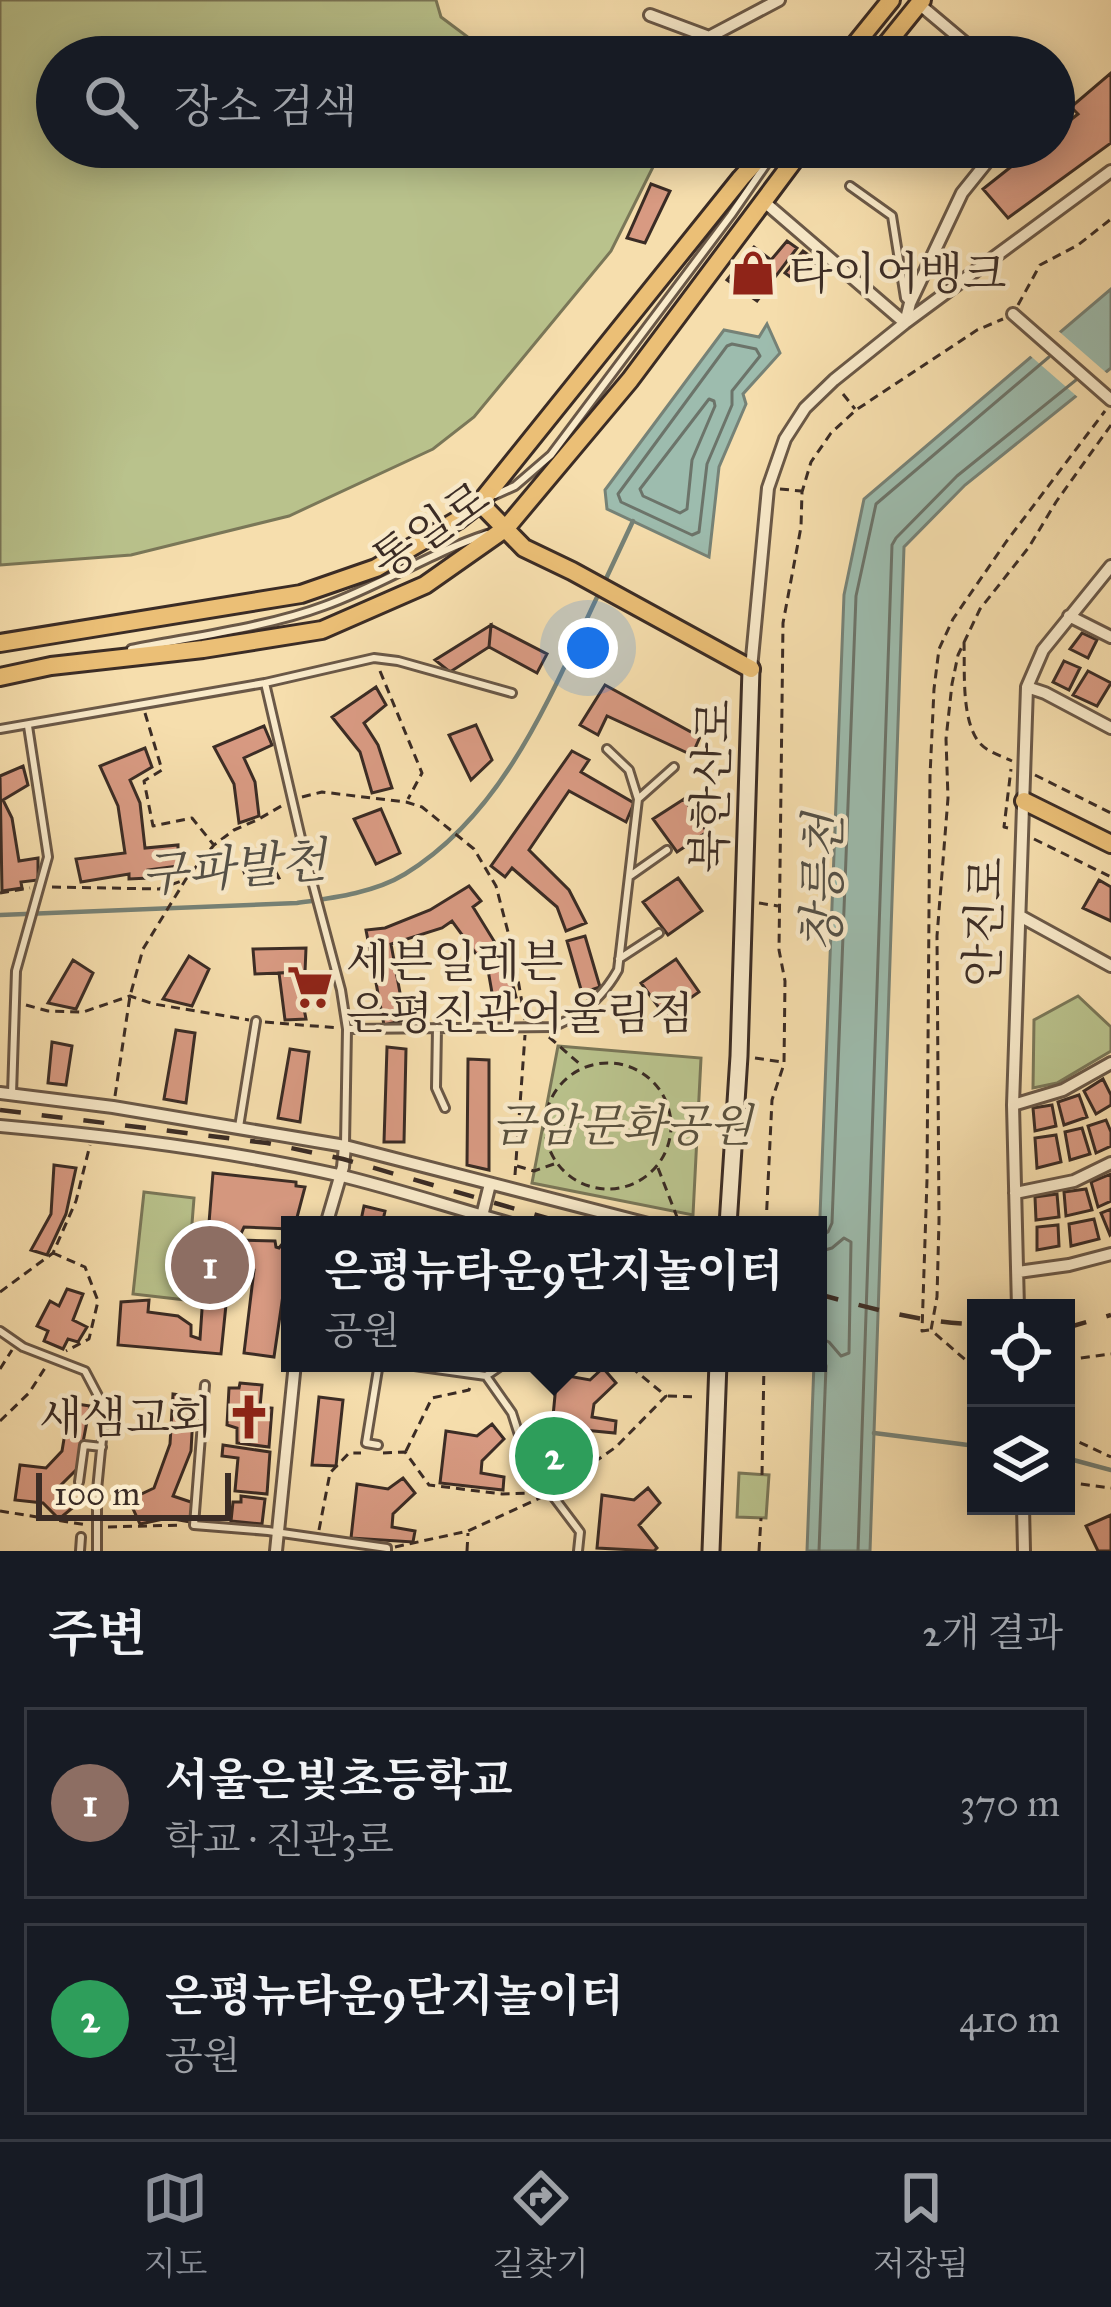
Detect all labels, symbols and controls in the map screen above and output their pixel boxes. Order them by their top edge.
search box [36,36,1075,168]
icon: search [78,69,144,135]
text: 장소 검색 [174,79,358,134]
place label: 타이어뱅크 [789,246,1006,301]
shop icon: 타이어뱅크 [728,248,778,298]
street label: 통일로 [361,469,499,589]
your location [558,618,618,678]
street label: 북한산로 [681,698,742,874]
water label: 창릉천 [792,809,853,953]
water label: 구파발천 [139,830,333,905]
street label: 안진로 [955,856,1014,988]
place label: 세븐일레븐 은평진관어울림점 [346,934,694,1041]
supermarket icon: 세븐일레븐 은평진관어울림점 [285,962,335,1012]
park label: 금암문화공원 [492,1098,755,1153]
popup [281,1216,827,1372]
pin: 1 [171,1220,249,1310]
text: 은평뉴타운9단지놀이터 [325,1243,783,1298]
map controls [967,1299,1075,1515]
button: locate [967,1299,1075,1407]
text: 공원 [325,1307,400,1355]
place label: 새샘교회 [39,1390,213,1445]
church icon: 새샘교회 [224,1392,274,1442]
button: layers [967,1407,1075,1515]
pin: 2 [515,1411,593,1501]
scale bar [36,1467,231,1520]
text: 100 m [54,1474,140,1514]
text: 주변 [48,1603,147,1665]
text: 2개 결과 [922,1609,1063,1657]
text: 서울은빛초등학교 [165,1752,513,1807]
text: 1 [82,1779,98,1827]
text: 370 m [960,1779,1060,1827]
text: 학교 · 진관3로 [165,1816,394,1864]
text: 은평뉴타운9단지놀이터 [165,1968,624,2023]
text: 2 [80,1995,100,2043]
text: 410 m [959,1995,1060,2043]
text: 공원 [165,2032,240,2080]
tab: 지도 [142,2165,208,2284]
tab: 길찾기 [493,2165,588,2284]
tab: 저장됨 [873,2165,969,2284]

